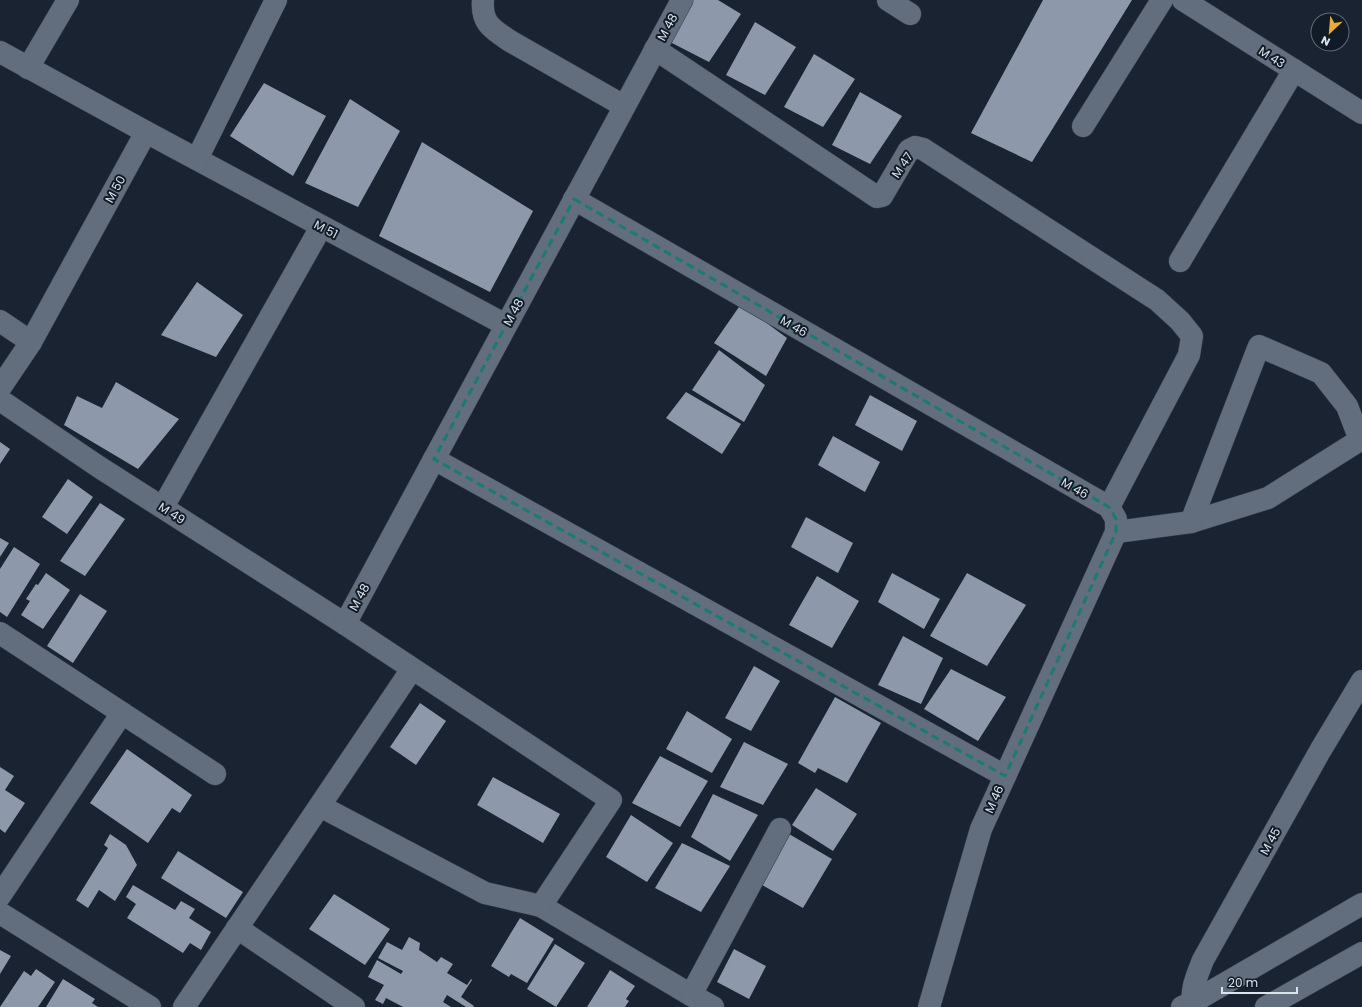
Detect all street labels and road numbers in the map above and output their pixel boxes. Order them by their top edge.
street label: M 48 [653,10,681,44]
street label: M 43 [1256,42,1288,72]
street label: M 47 [887,148,917,181]
street label: M 50 [101,172,129,206]
street label: M 51 [311,216,341,242]
street label: M 48 [499,295,527,329]
street label: M 46 [777,311,811,341]
street label: M 46 [1058,473,1092,503]
street label: M 49 [155,498,189,528]
street label: M 48 [345,580,373,614]
street label: M 46 [980,782,1008,816]
street label: M 45 [1256,824,1284,858]

